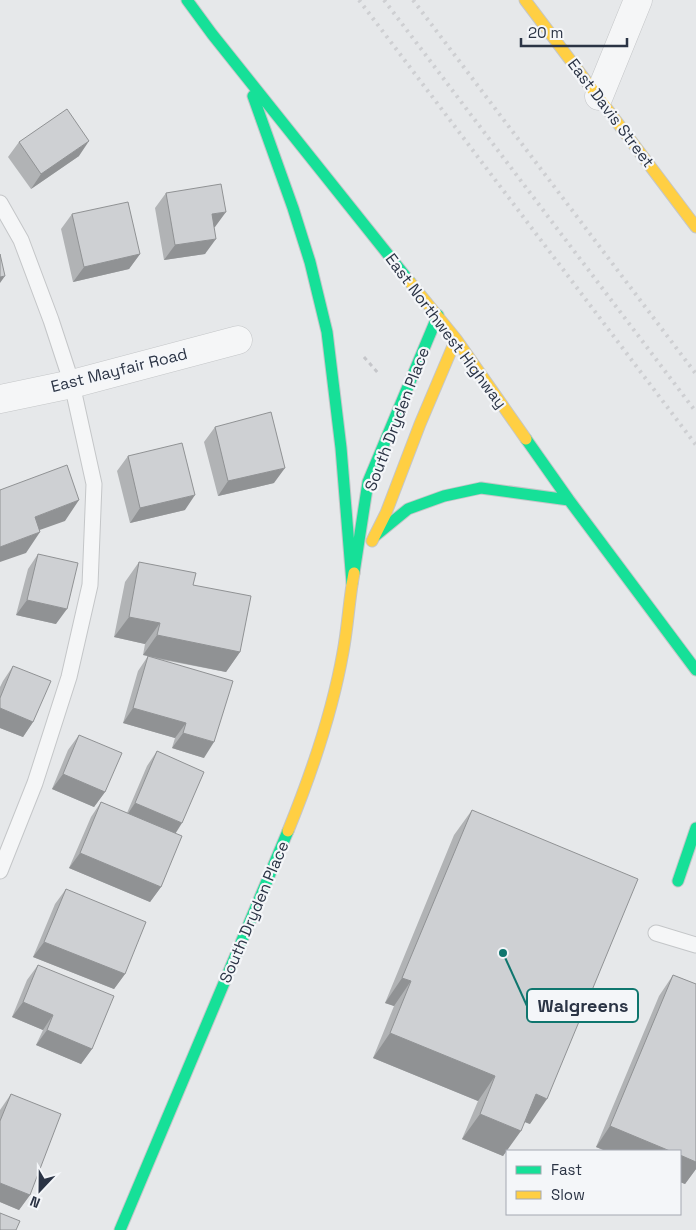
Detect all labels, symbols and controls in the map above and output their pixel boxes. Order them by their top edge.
scale bar [521,15,627,47]
text: 20 m [528,23,563,42]
street label: East Davis Street [563,54,659,172]
street label: East Northwest Highway [381,249,511,413]
street label: East Mayfair Road [49,343,189,397]
street label: South Dryden Place [360,344,434,494]
street label: South Dryden Place [215,838,293,986]
callout: Walgreens [527,989,638,1022]
text: Walgreens [538,994,628,1017]
legend [506,1150,681,1215]
text: Fast [551,1160,582,1179]
north arrow [15,1165,65,1215]
text: Slow [551,1185,585,1204]
text: N [27,1192,43,1212]

